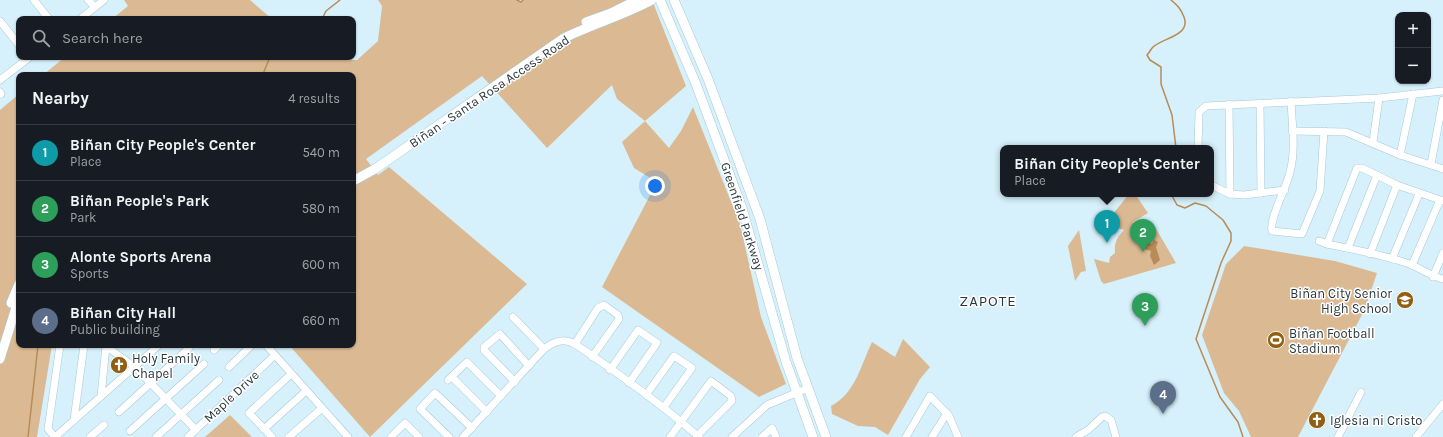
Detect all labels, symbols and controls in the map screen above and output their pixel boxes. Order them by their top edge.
map controls [1395,12,1431,84]
button: + [1395,12,1431,48]
search box [16,16,356,60]
icon: search [30,27,52,49]
text: Search here [62,29,143,47]
street label: Biñan - Santa Rosa Access Road [406,32,572,151]
button: − [1395,48,1431,84]
text: Nearby [32,88,89,108]
text: 4 results [288,91,340,106]
text: Biñan City People's Center [70,136,255,154]
text: 1 [43,145,47,160]
text: 540 m [302,145,340,160]
popup [1000,145,1214,197]
text: Place [70,154,101,169]
text: Biñan City People's Center [1014,155,1200,173]
street label: Greenfield Parkway [718,160,767,272]
text: Place [1014,173,1046,188]
your location [645,176,665,196]
text: Biñan People's Park [70,192,209,210]
text: 2 [41,201,49,216]
text: 580 m [302,201,340,216]
text: Park [70,210,96,225]
pin: 1 [1094,210,1120,243]
pin: 2 [1130,219,1156,252]
text: Alonte Sports Arena [70,248,212,266]
text: 3 [41,257,49,272]
text: 600 m [302,257,340,272]
text: Sports [70,266,109,281]
place label: Biñan City Senior High School [1290,286,1392,316]
school or university icon: Biñan City Senior High School [1395,290,1415,310]
district label: ZAPOTE [959,292,1017,310]
pin: 3 [1132,293,1158,326]
text: Biñan City Hall [70,304,176,322]
text: 4 [41,313,49,328]
text: 660 m [302,313,340,328]
text: Public building [70,322,160,337]
place label: Biñan Football Stadium [1289,326,1375,356]
sports icon: Biñan Football Stadium [1266,330,1286,350]
place label: Holy Family Chapel [132,351,200,381]
church icon: Holy Family Chapel [109,355,129,375]
street label: Maple Drive [201,367,262,426]
pin: 4 [1150,381,1176,414]
church icon: Iglesia ni Cristo [1307,410,1327,430]
place label: Iglesia ni Cristo [1330,413,1422,428]

